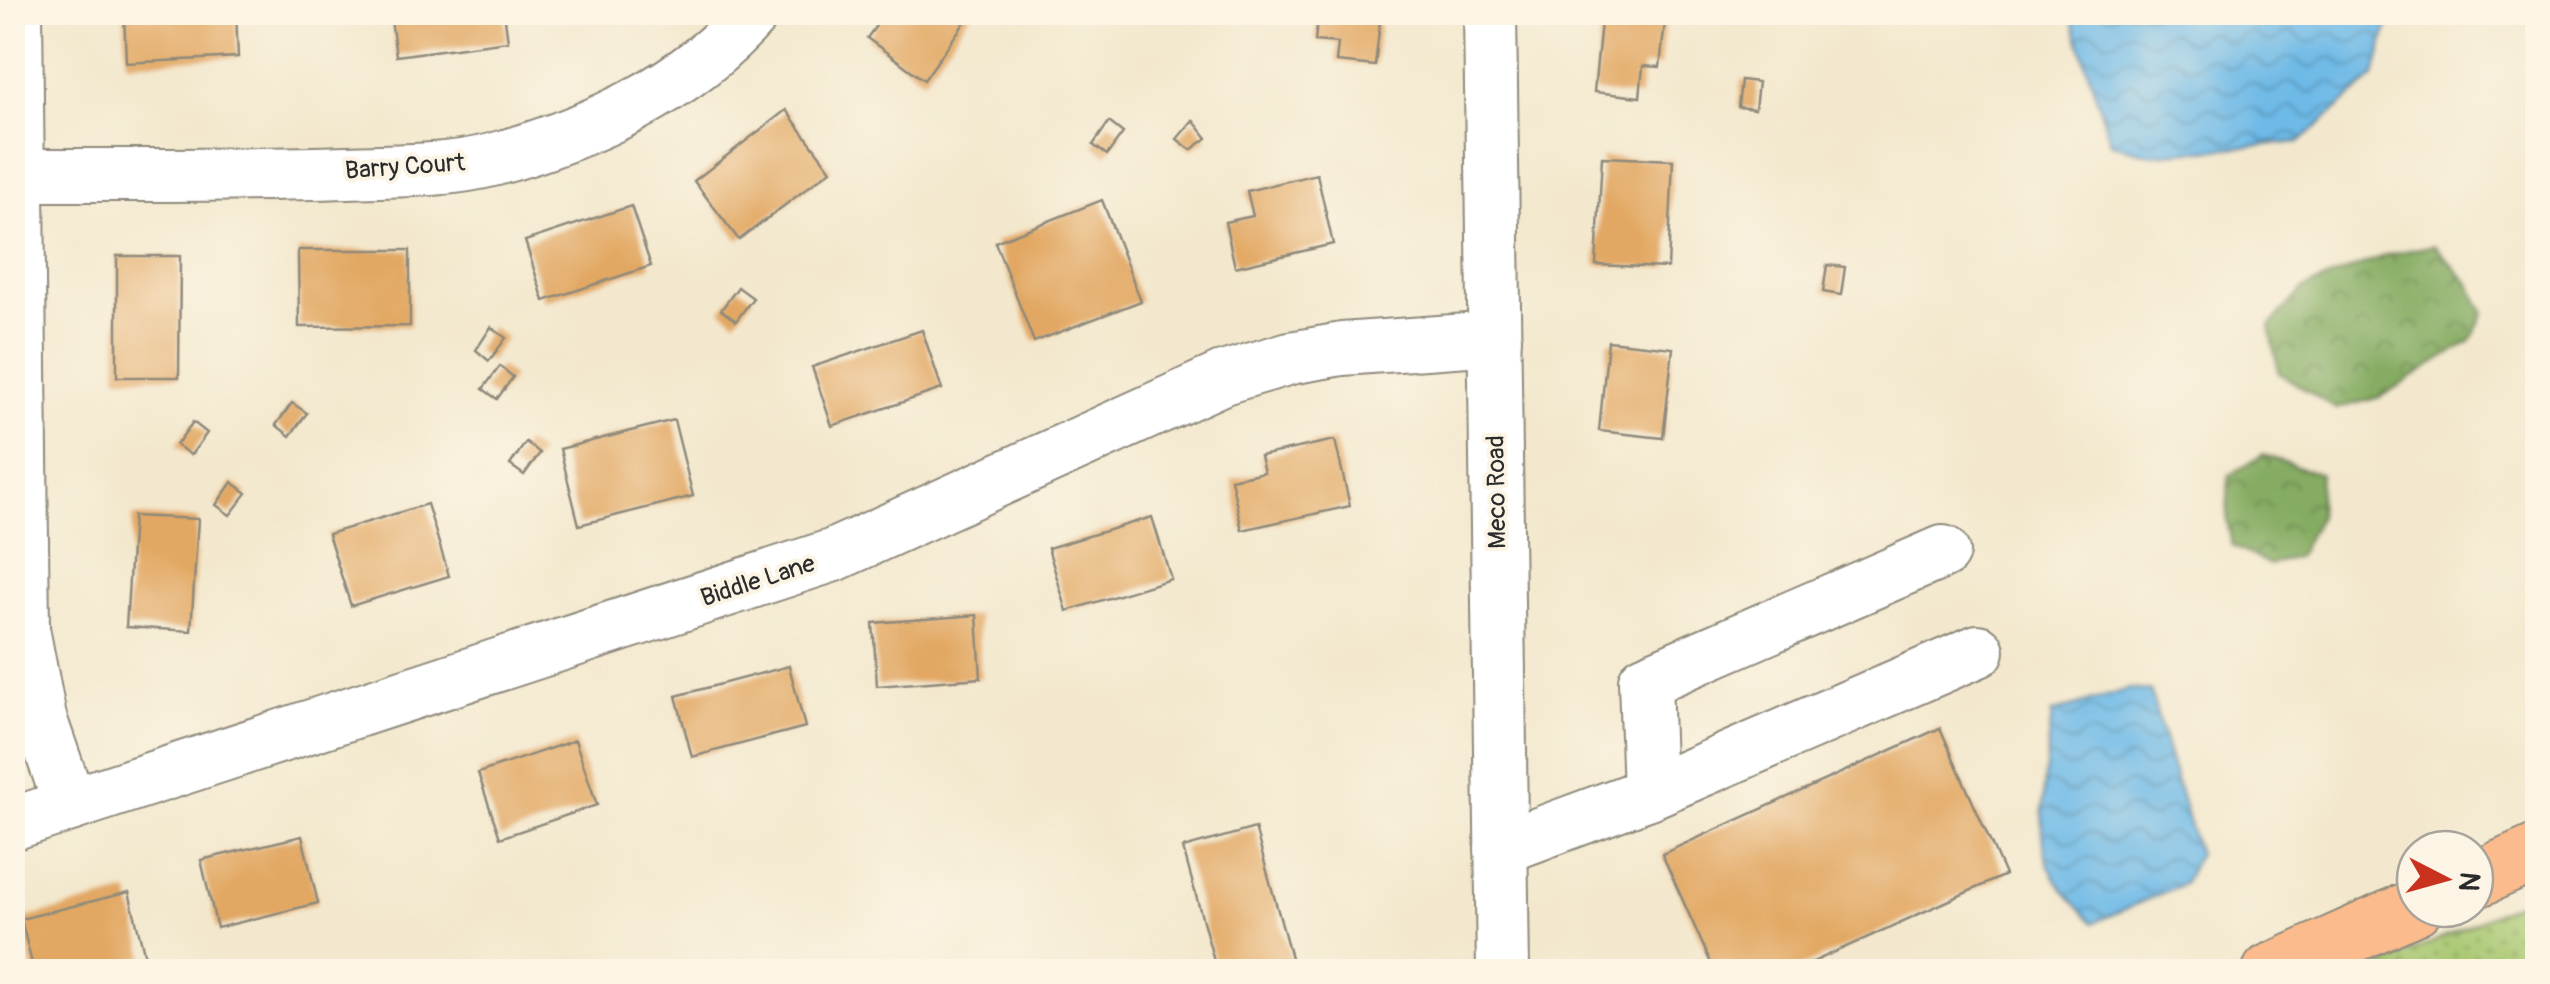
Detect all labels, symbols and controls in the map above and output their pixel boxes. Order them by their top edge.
street label: Barry Court [344,147,467,187]
street label: Meco Road [1481,435,1513,549]
street label: Biddle Lane [697,548,820,614]
north arrow [2395,829,2495,929]
text: N [2450,870,2487,893]

